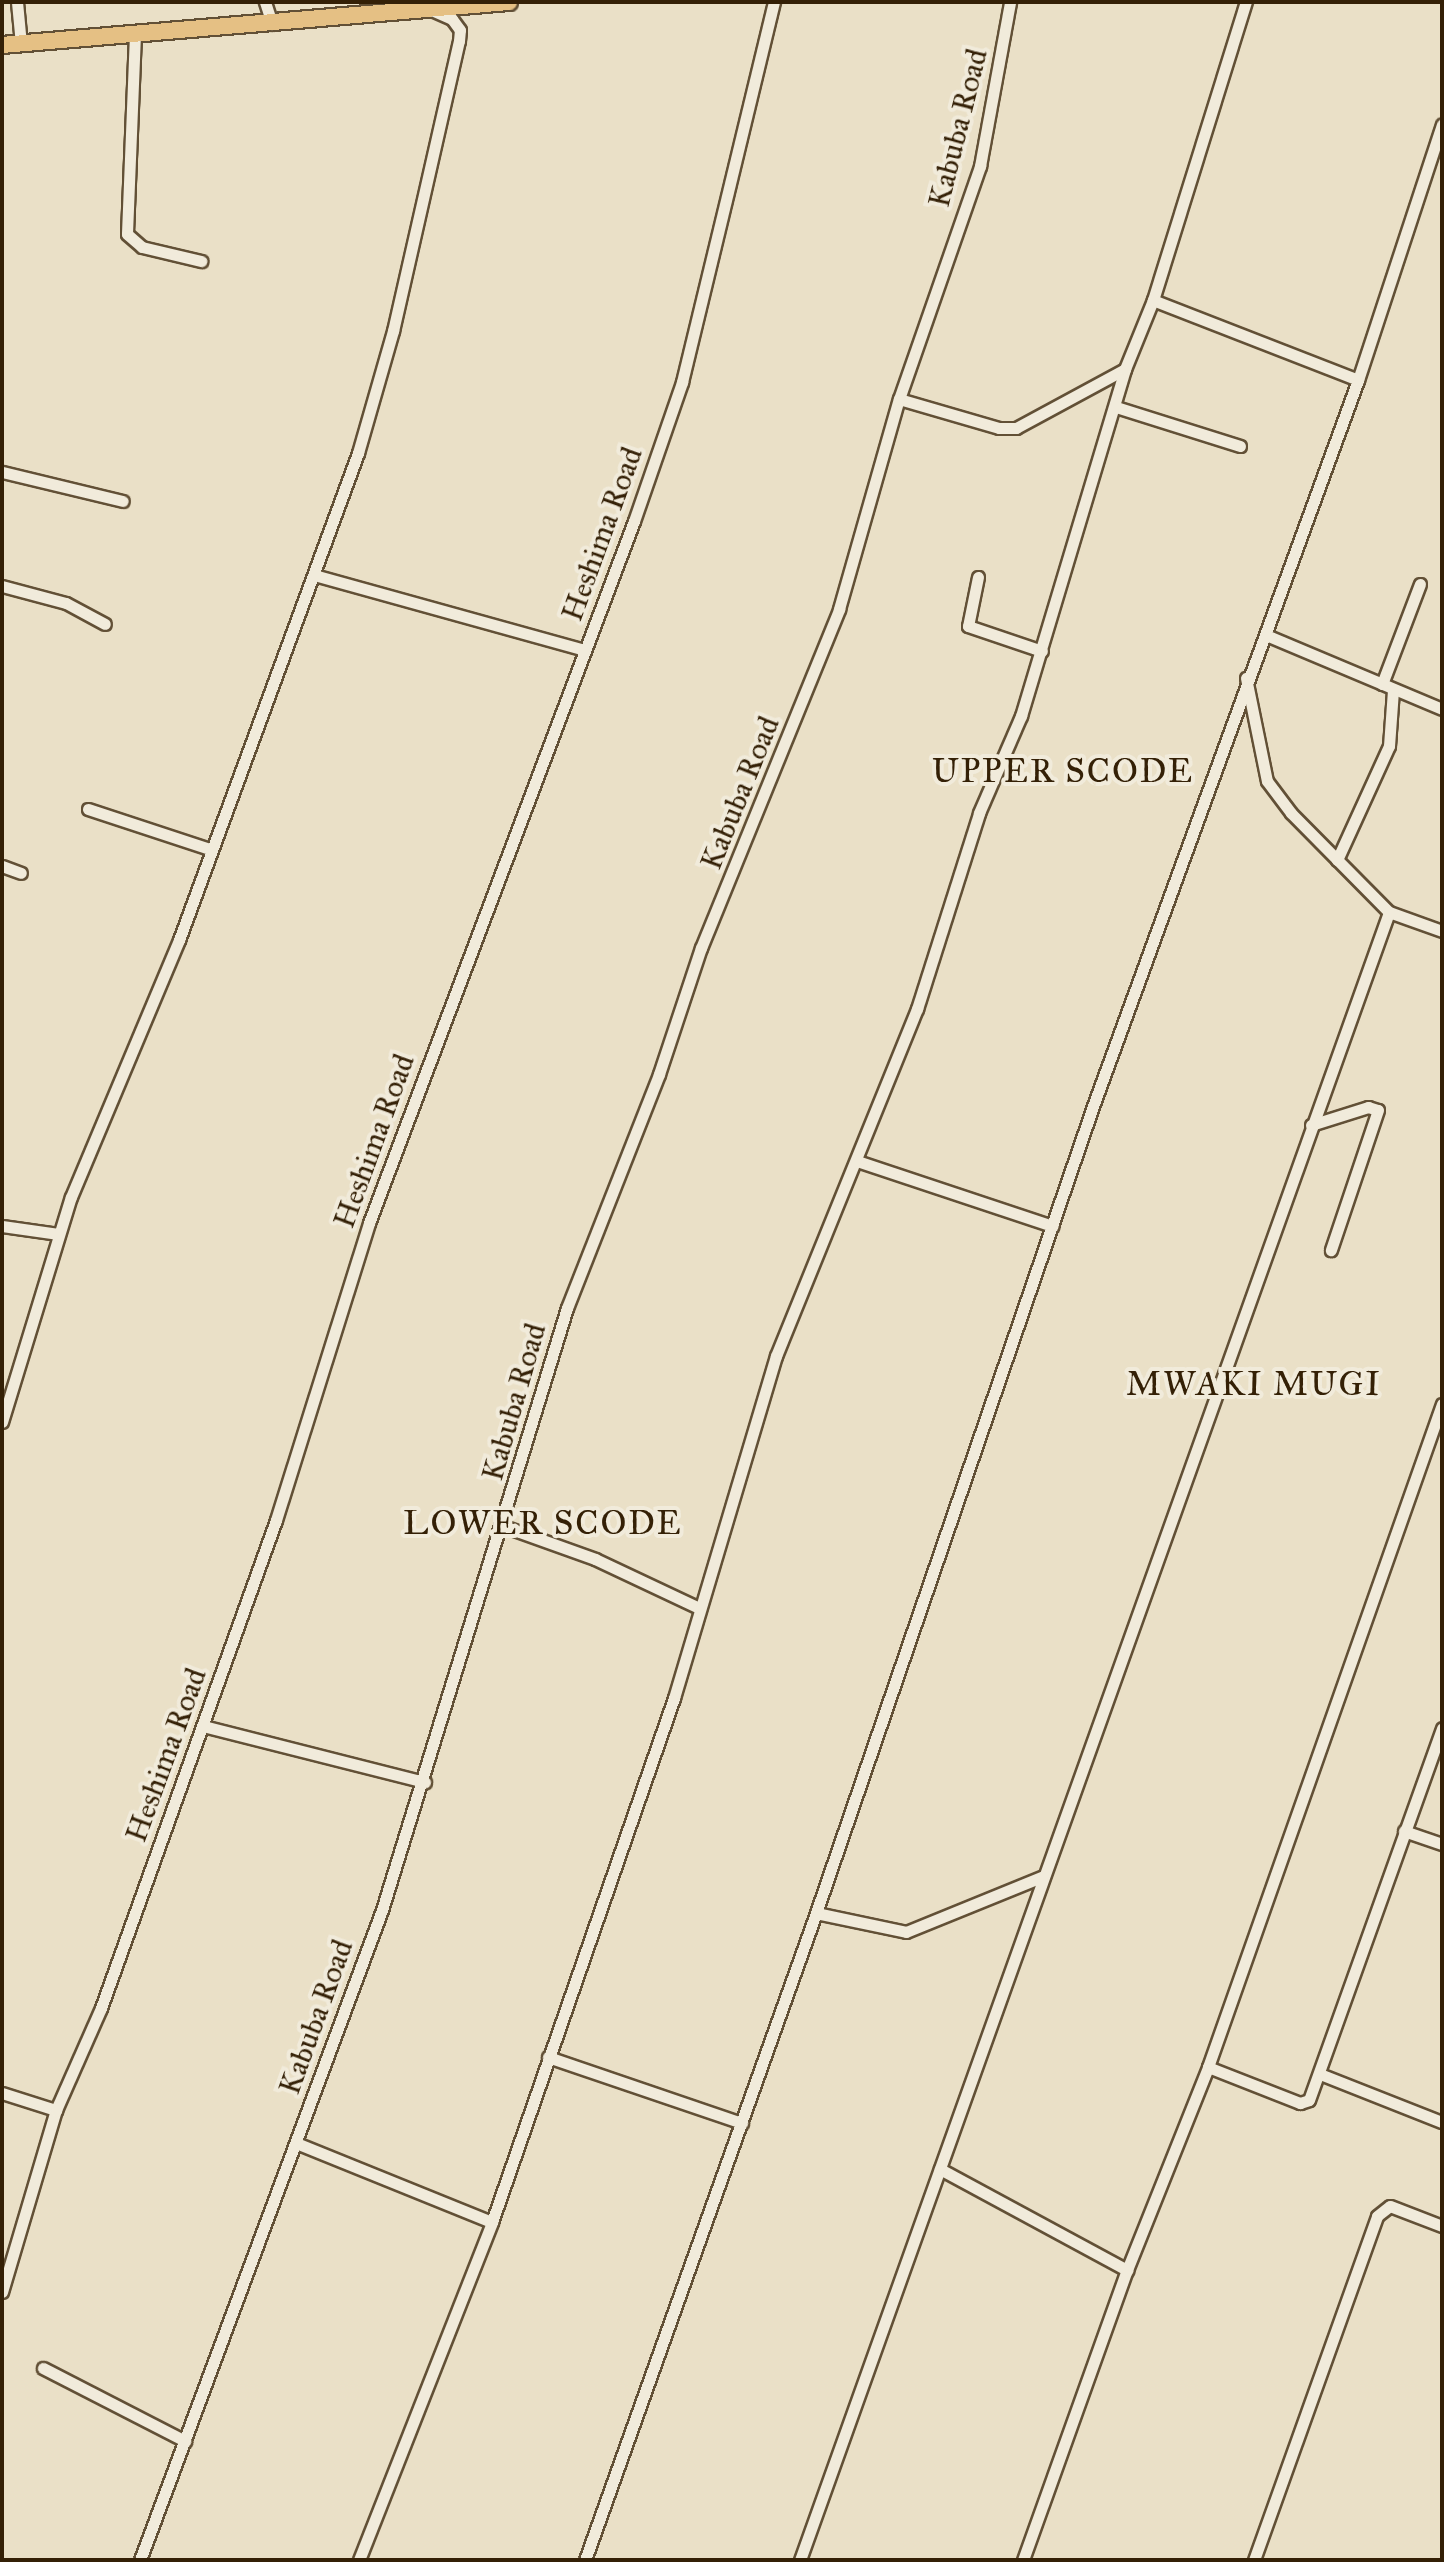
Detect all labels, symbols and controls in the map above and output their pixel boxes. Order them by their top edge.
street label: Kabuba Road [921,45,995,211]
street label: Heshima Road [554,442,650,626]
street label: Kabuba Road [693,711,787,875]
district label: UPPER SCODE [932,751,1194,791]
street label: Heshima Road [326,1049,422,1233]
street label: Kabuba Road [474,1319,554,1485]
district label: MWAKI MUGI [1126,1364,1382,1404]
district label: LOWER SCODE [403,1503,683,1543]
street label: Heshima Road [118,1663,214,1847]
street label: Kabuba Road [271,1935,361,2099]

